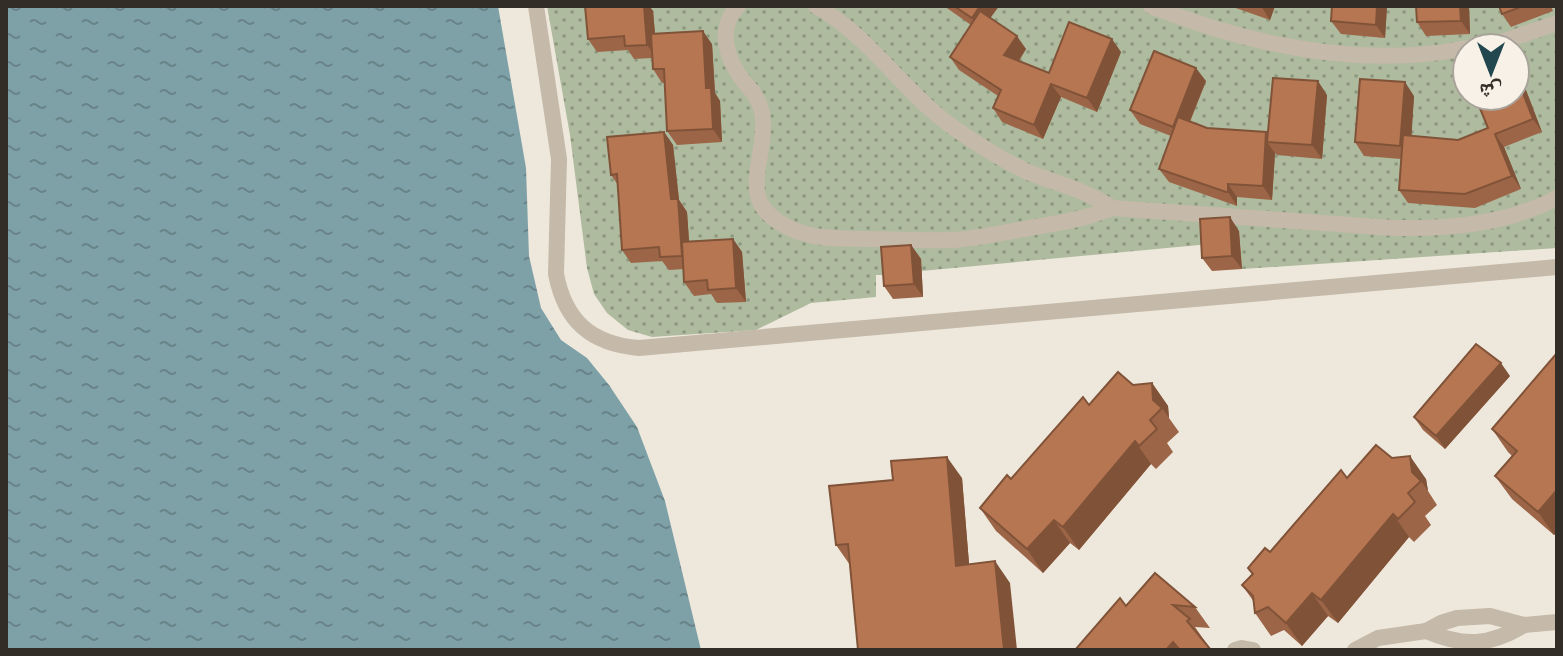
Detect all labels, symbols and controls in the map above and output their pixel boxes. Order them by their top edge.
north arrow [1451,32,1531,112]
text: ش [1479,78,1503,104]

